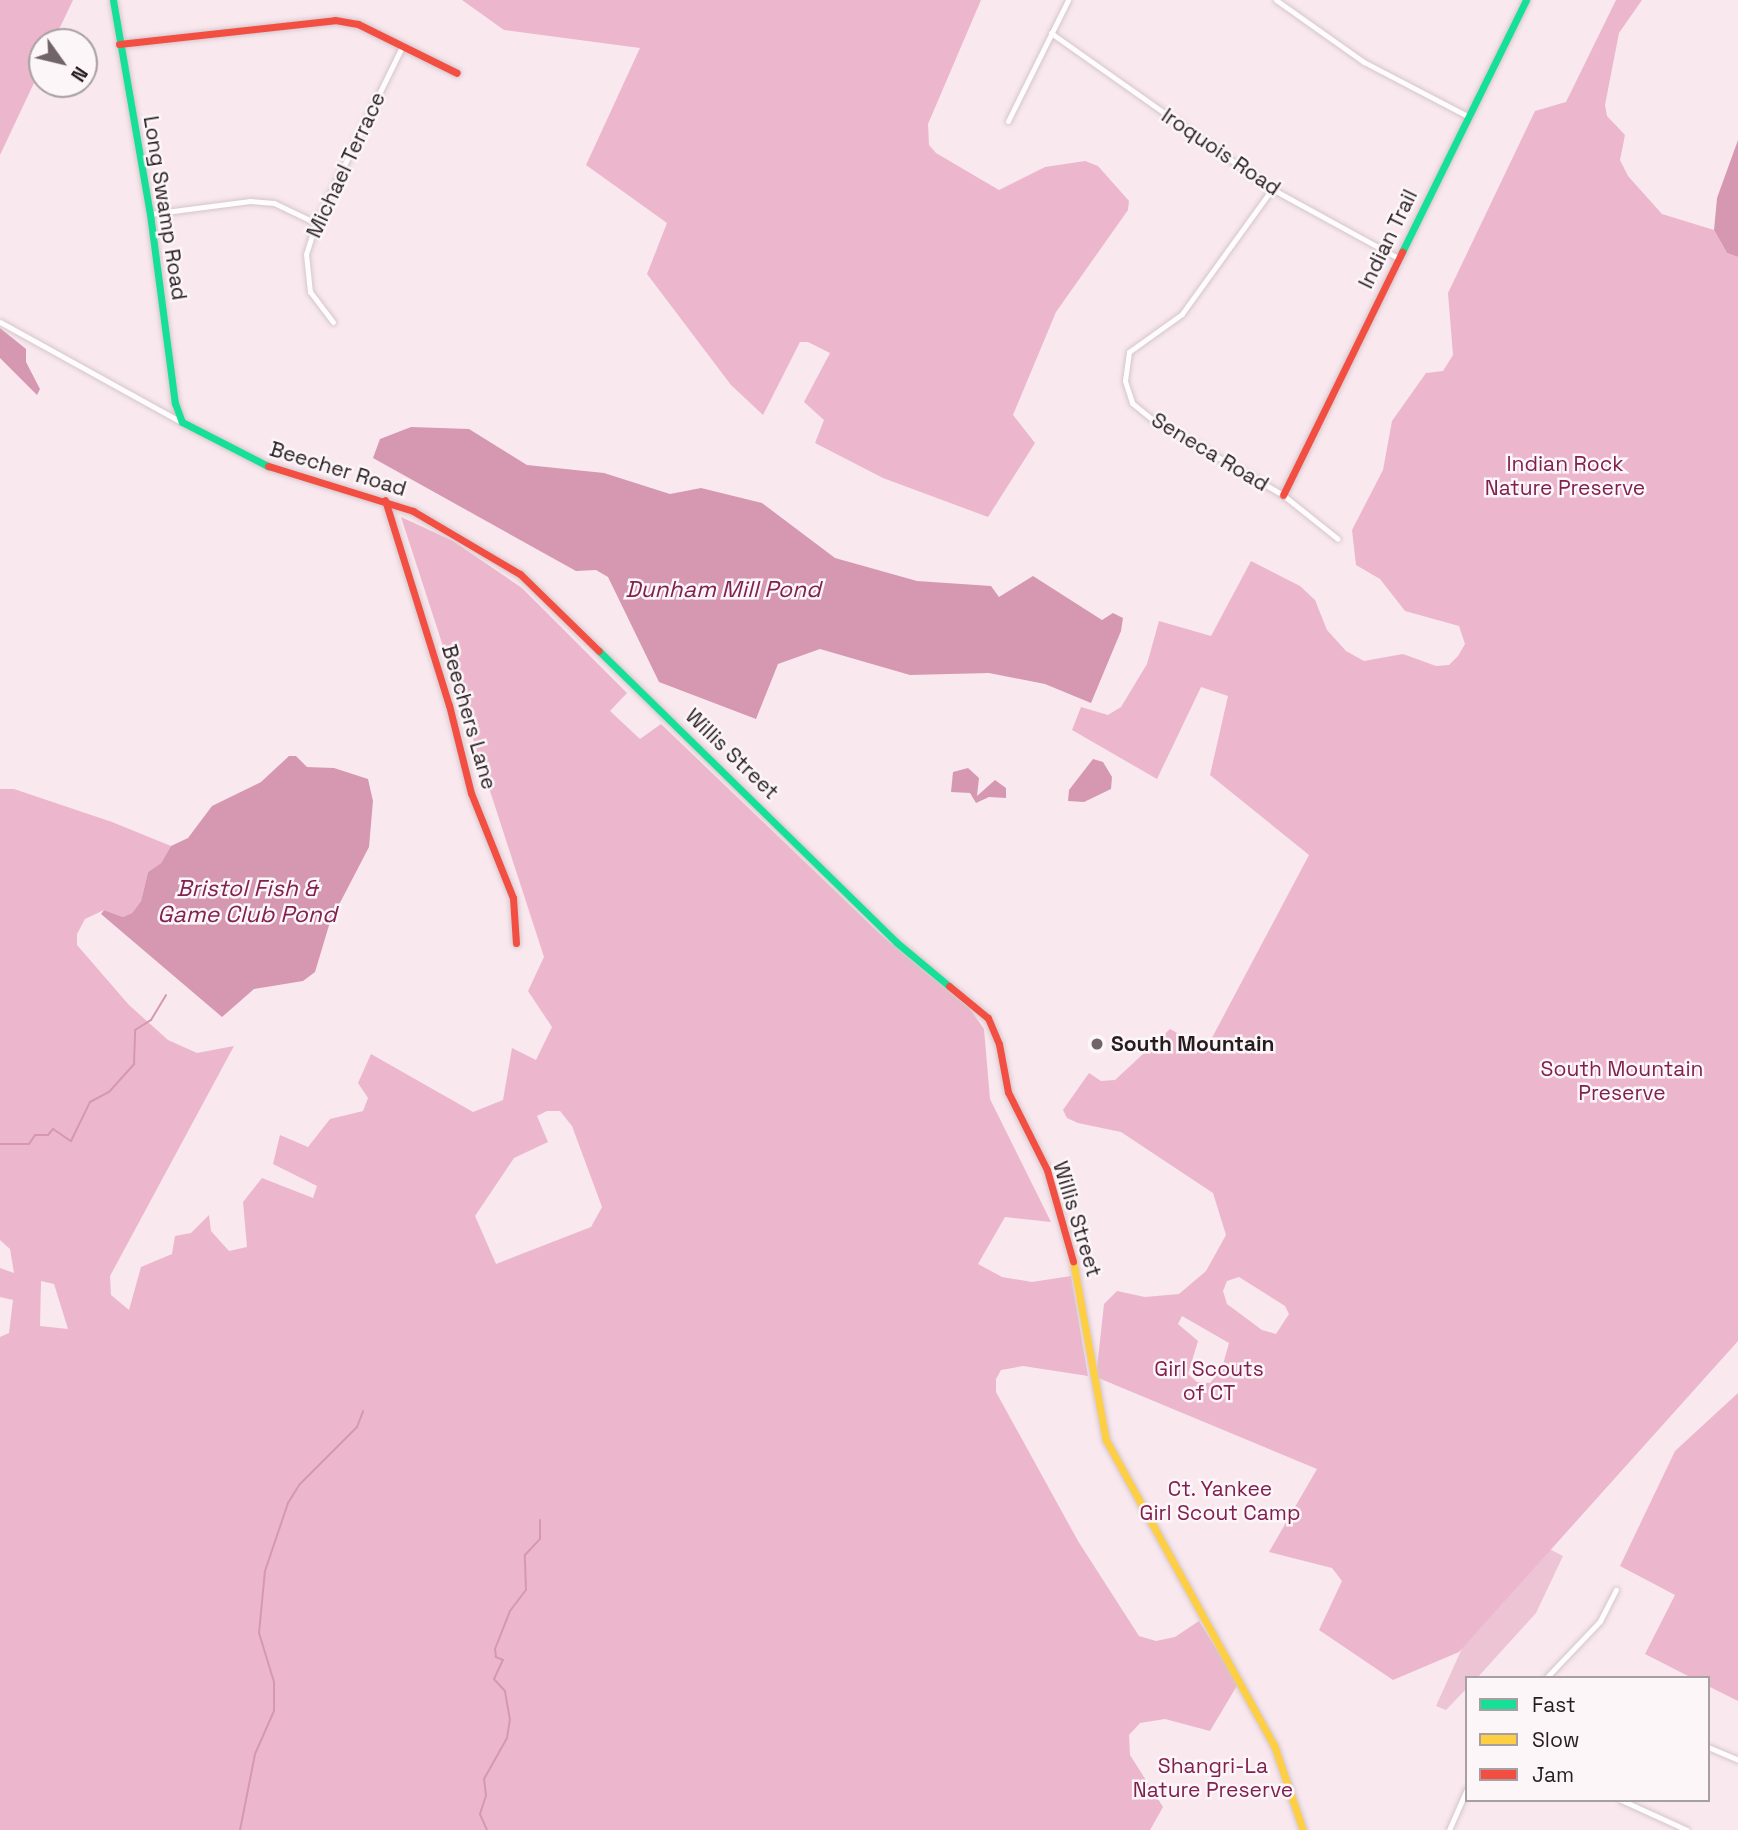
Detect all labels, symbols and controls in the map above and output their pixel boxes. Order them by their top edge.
north arrow [28,28,98,98]
text: N [65,62,93,86]
street label: Michael Terrace [301,88,391,242]
street label: Iroquois Road [1157,103,1285,201]
street label: Long Swamp Road [138,114,192,302]
street label: Indian Trail [1353,185,1423,293]
street label: Seneca Road [1147,407,1273,497]
street label: Beecher Road [267,436,409,502]
park label: Indian Rock Nature Preserve [1485,451,1645,501]
water label: Dunham Mill Pond [625,575,821,603]
street label: Beechers Lane [436,642,502,792]
street label: Willis Street [680,703,784,805]
water label: Bristol Fish & Game Club Pond [157,874,337,928]
place label: South Mountain [1111,1031,1275,1057]
marker: South Mountain [1089,1036,1105,1052]
park label: South Mountain Preserve [1541,1056,1703,1106]
street label: Willis Street [1047,1158,1107,1280]
park label: Girl Scouts of CT [1154,1356,1264,1406]
park label: Ct. Yankee Girl Scout Camp [1140,1476,1300,1526]
legend [1465,1676,1710,1802]
text: Fast [1532,1691,1576,1718]
text: Slow [1532,1726,1580,1753]
park label: Shangri-La Nature Preserve [1133,1753,1293,1803]
text: Jam [1532,1761,1574,1788]

